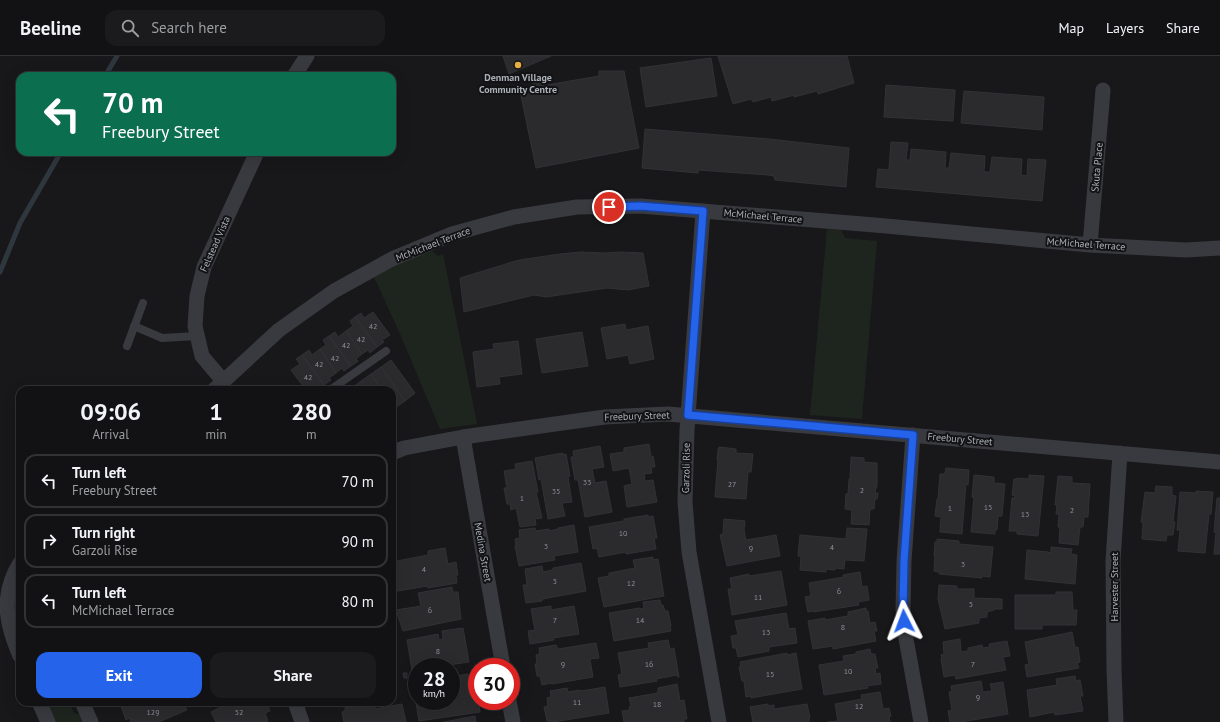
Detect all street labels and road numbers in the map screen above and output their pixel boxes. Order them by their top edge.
street label: Skuta Place [1088,142,1106,192]
street label: McMichael Terrace [723,206,803,226]
street label: Felstead Vista [197,214,233,274]
street label: McMichael Terrace [394,224,472,264]
street label: McMichael Terrace [1046,235,1126,253]
street label: Freebury Street [604,408,670,424]
street label: Freebury Street [927,430,994,448]
street label: Garzoli Rise [679,443,693,493]
street label: Medina Street [471,521,495,583]
street label: Harvester Street [1108,552,1121,622]

